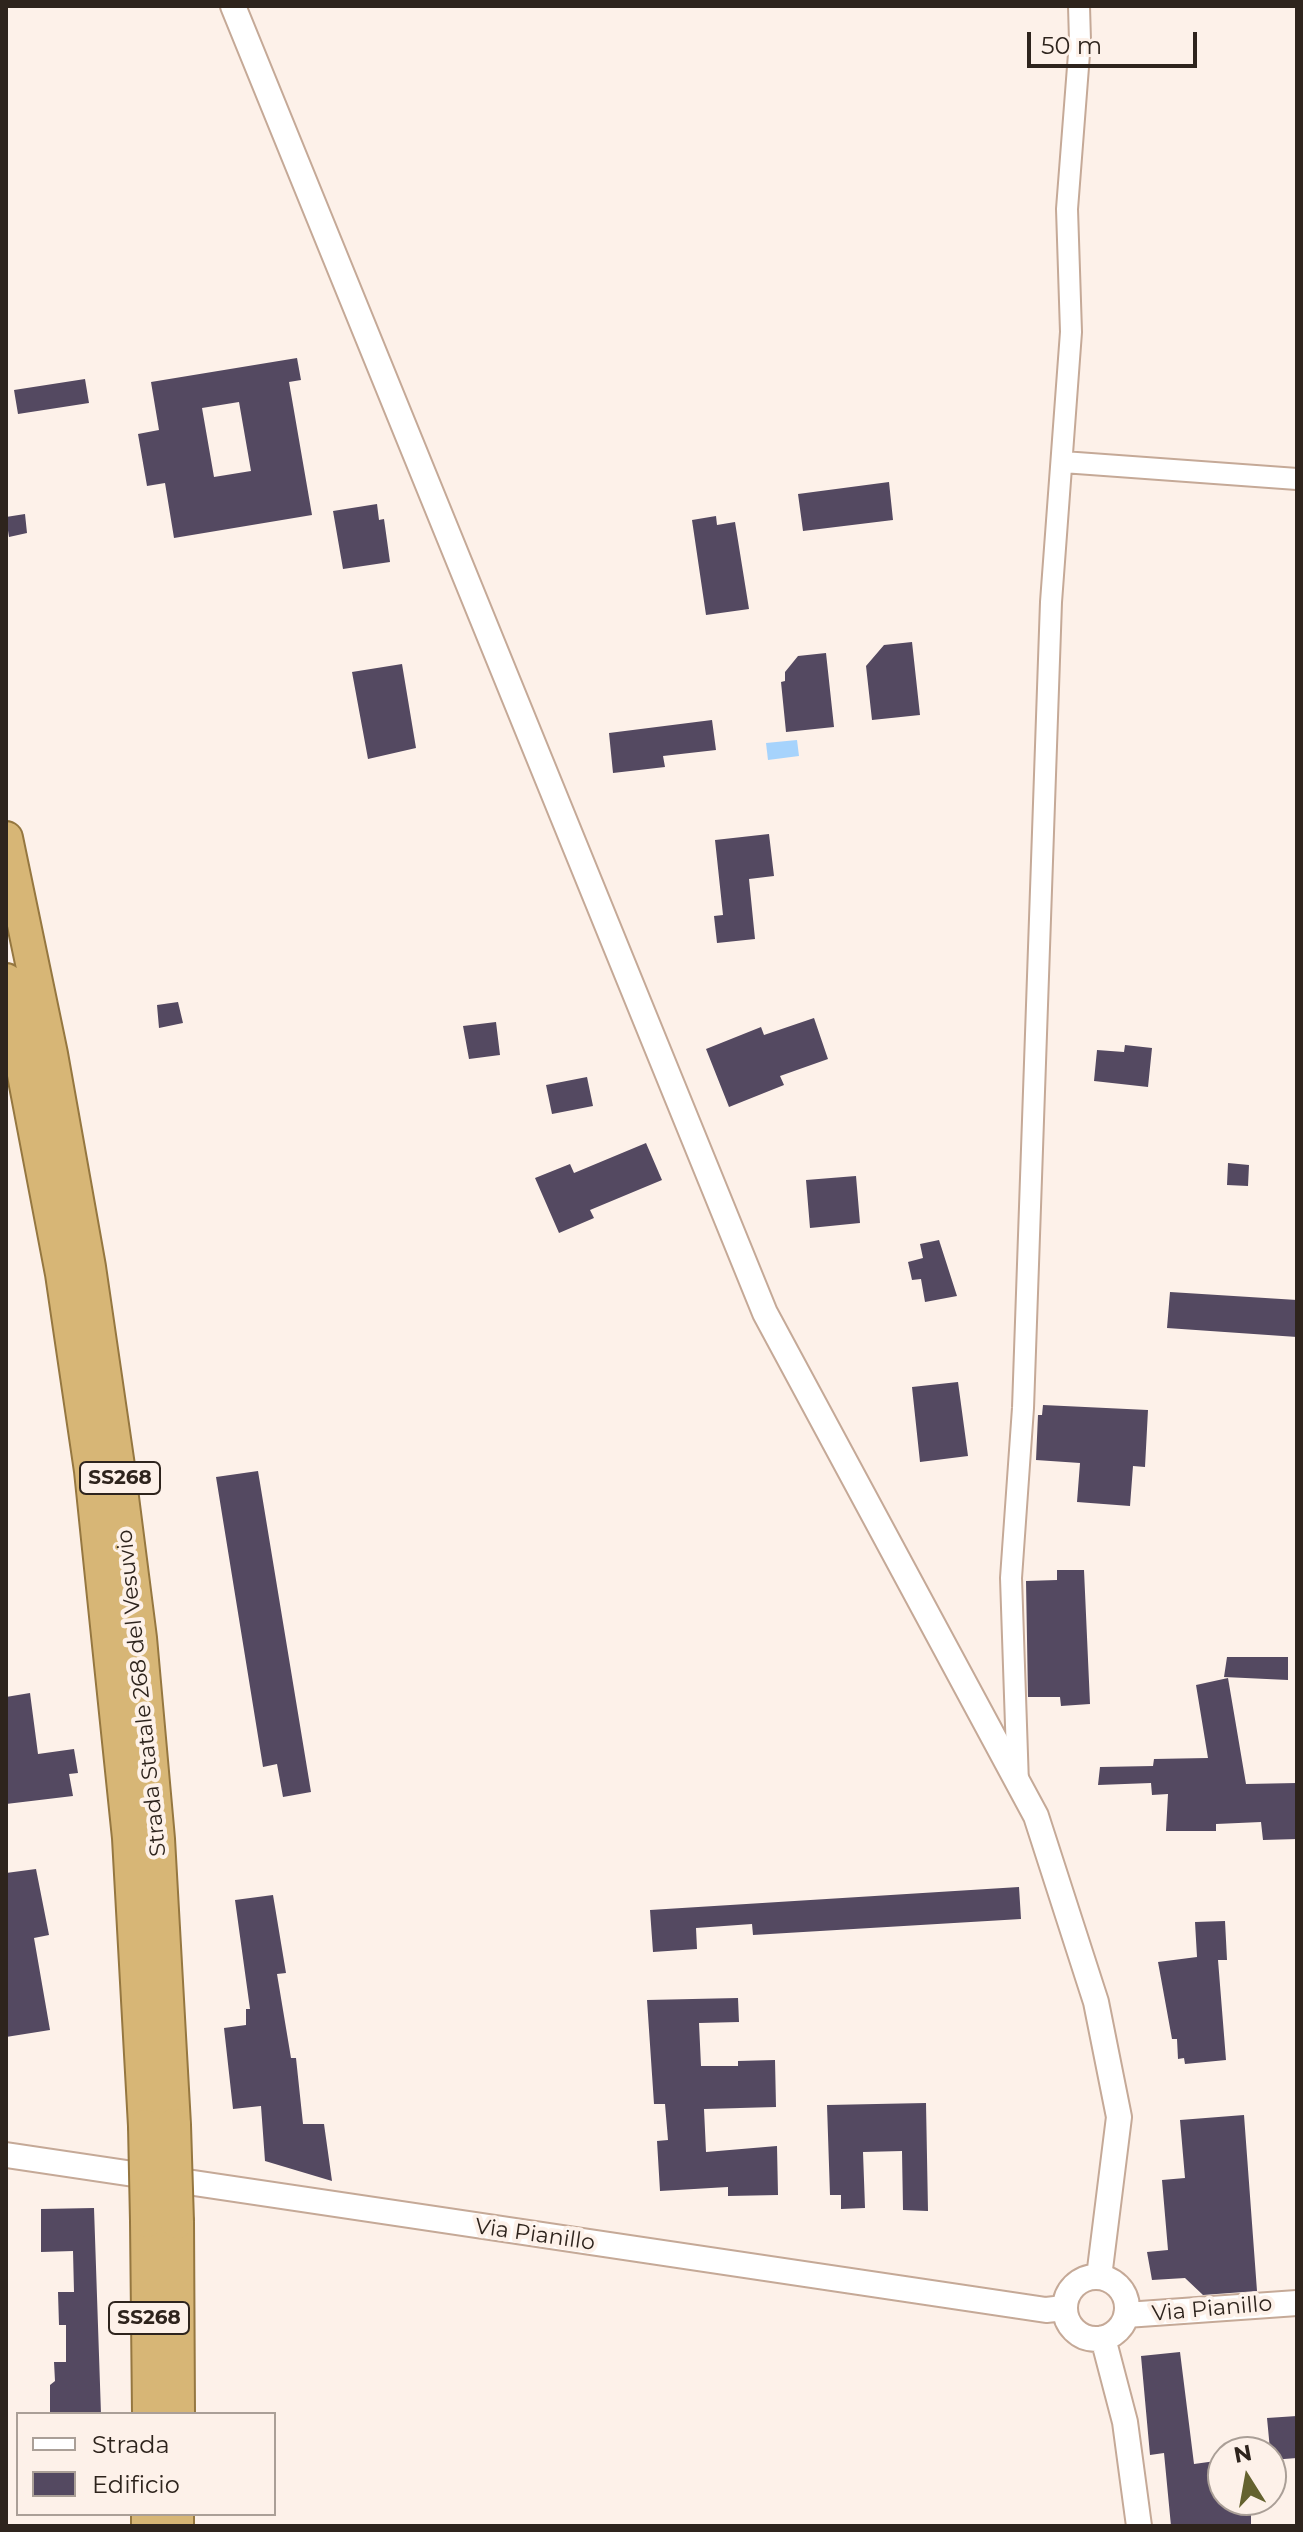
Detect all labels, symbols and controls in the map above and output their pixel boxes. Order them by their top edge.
scale bar [1031,16,1201,66]
text: 50 m [1041,31,1102,60]
road number: SS268 [80,1462,160,1494]
street label: Strada Statale 268 del Vesuvio [112,1528,172,1858]
street label: Via Pianillo [473,2214,597,2256]
street label: Via Pianillo [1151,2291,1273,2327]
road number: SS268 [109,2302,189,2334]
legend [16,2412,276,2516]
text: Strada [92,2430,170,2459]
north arrow [1207,2436,1287,2516]
text: N [1231,2439,1254,2469]
text: Edificio [92,2470,180,2499]

